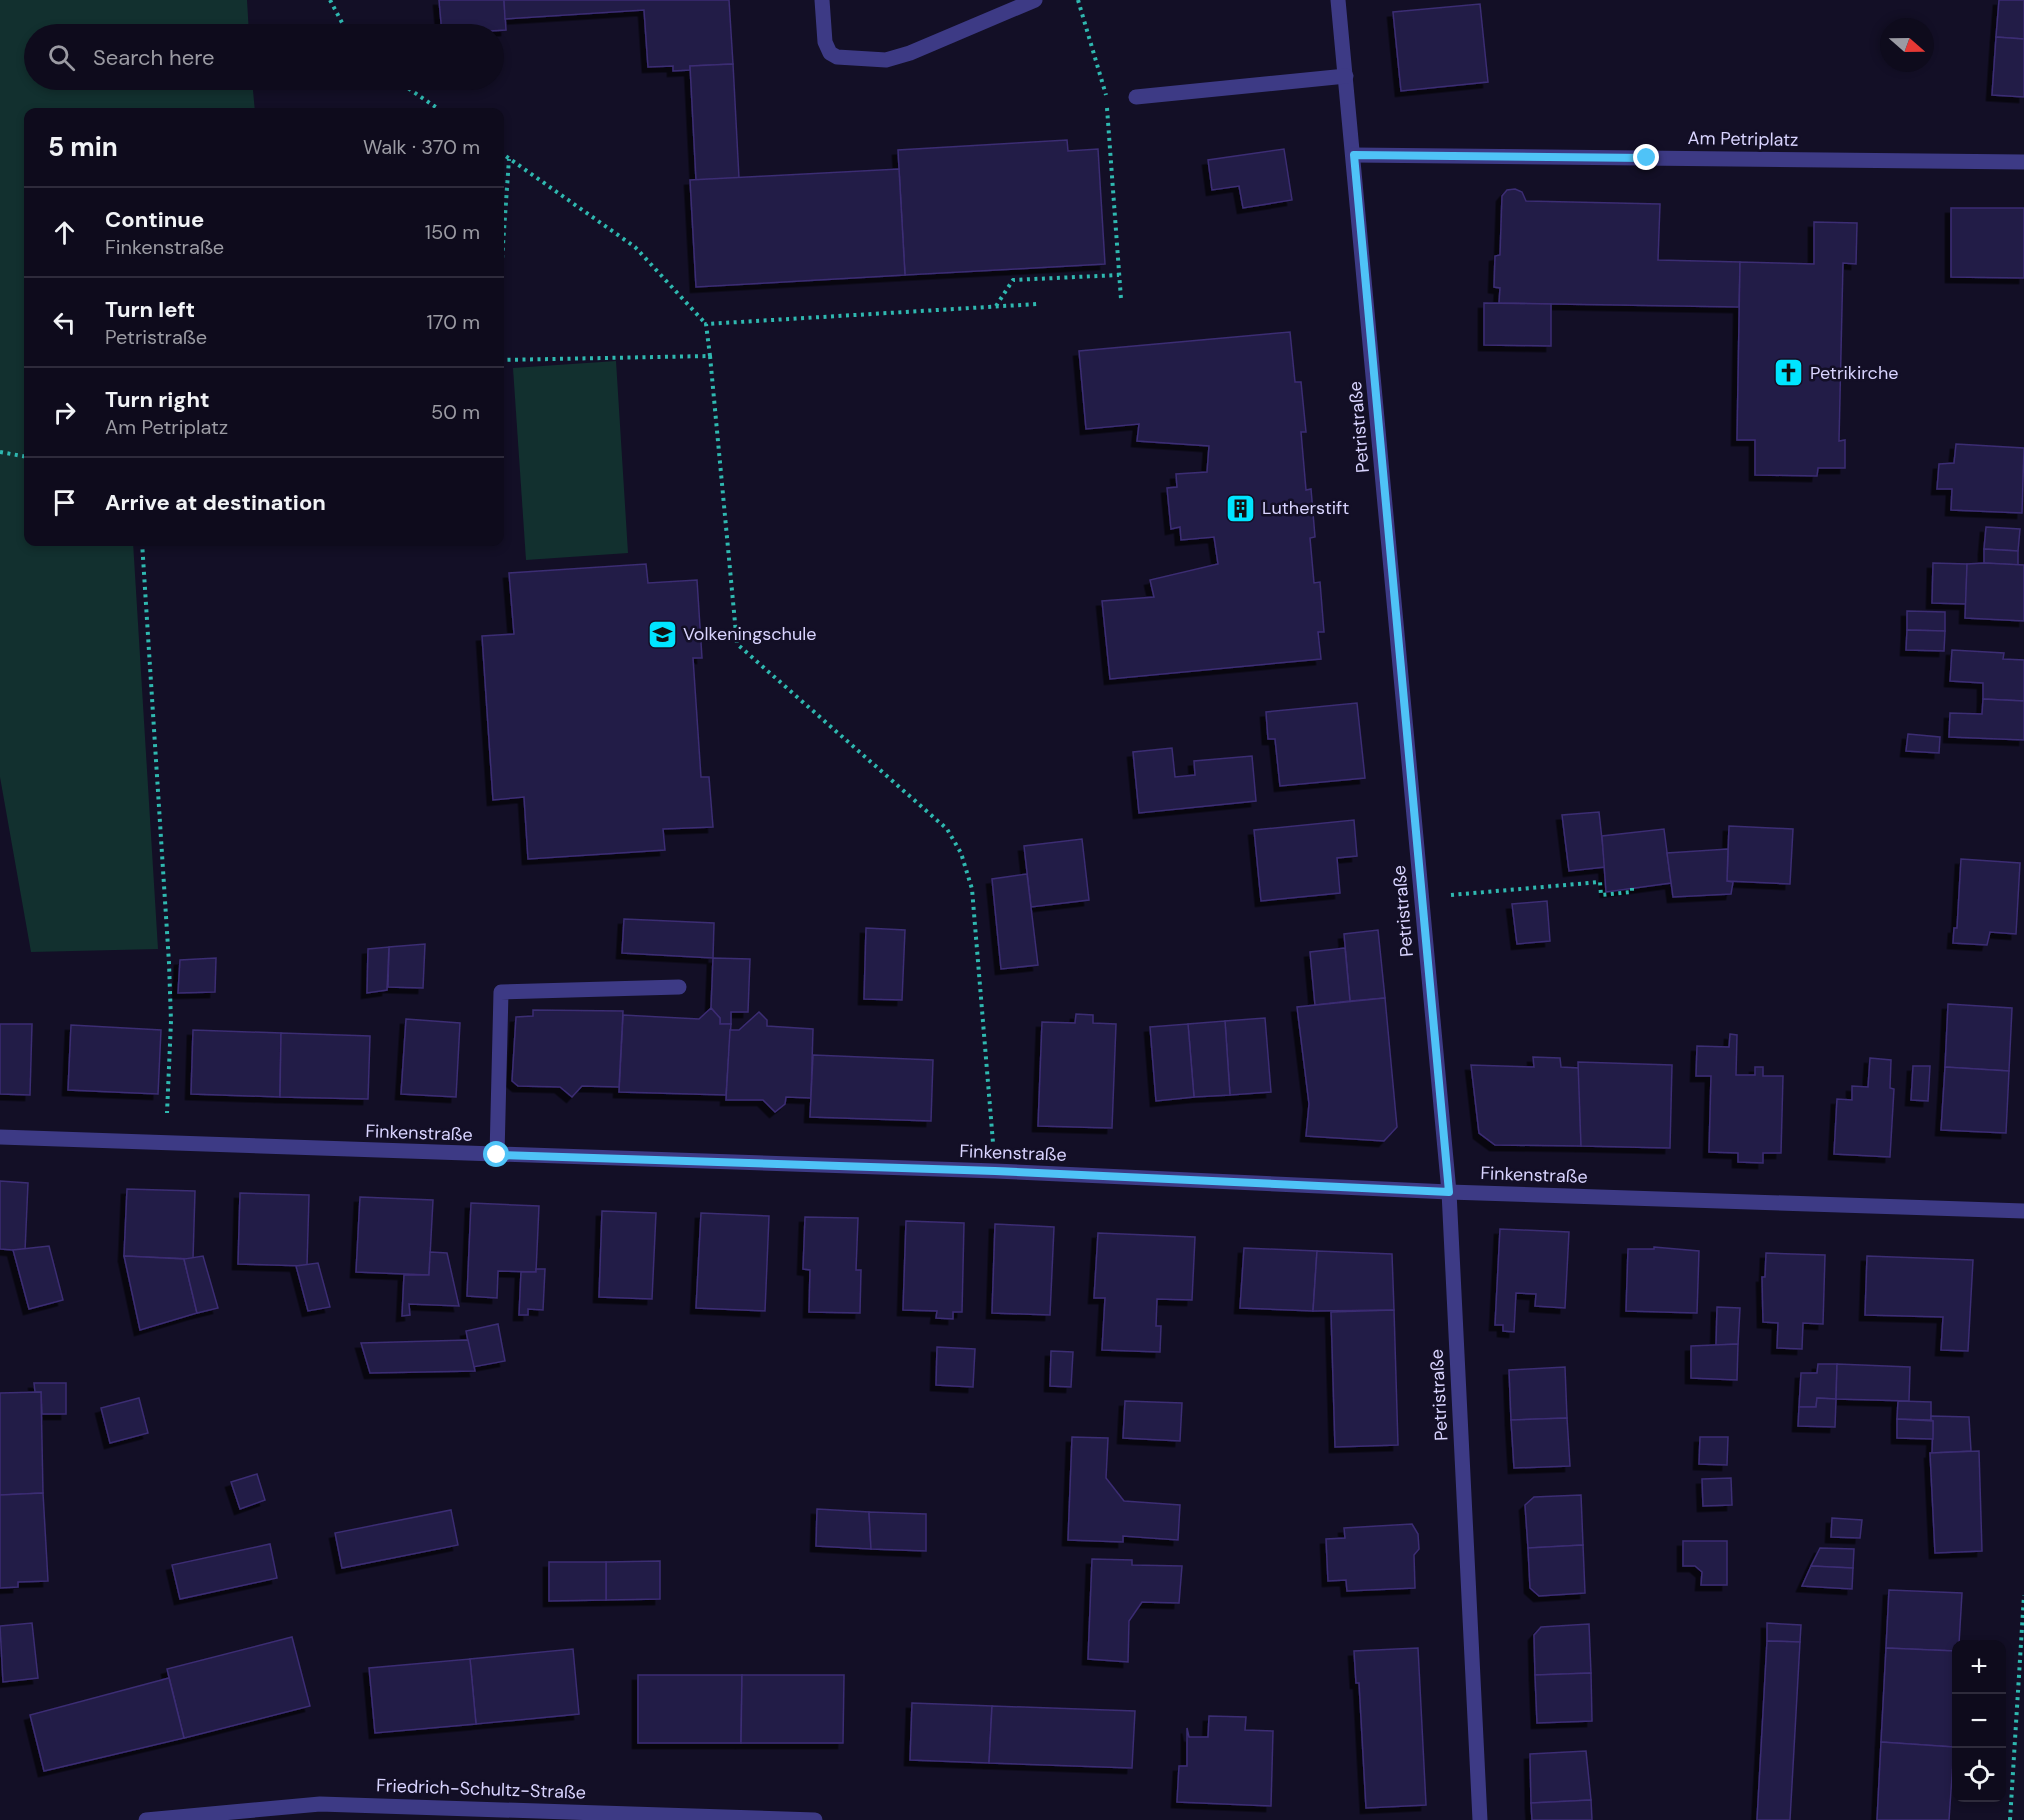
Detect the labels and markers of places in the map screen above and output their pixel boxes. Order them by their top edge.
church icon: Petrikirche [1773,357,1805,389]
place label: Petrikirche [1810,361,1898,385]
building icon: Lutherstift [1225,492,1257,524]
place label: Lutherstift [1262,496,1349,520]
school or university icon: Volkeningschule [646,618,678,650]
place label: Volkeningschule [683,622,816,646]

